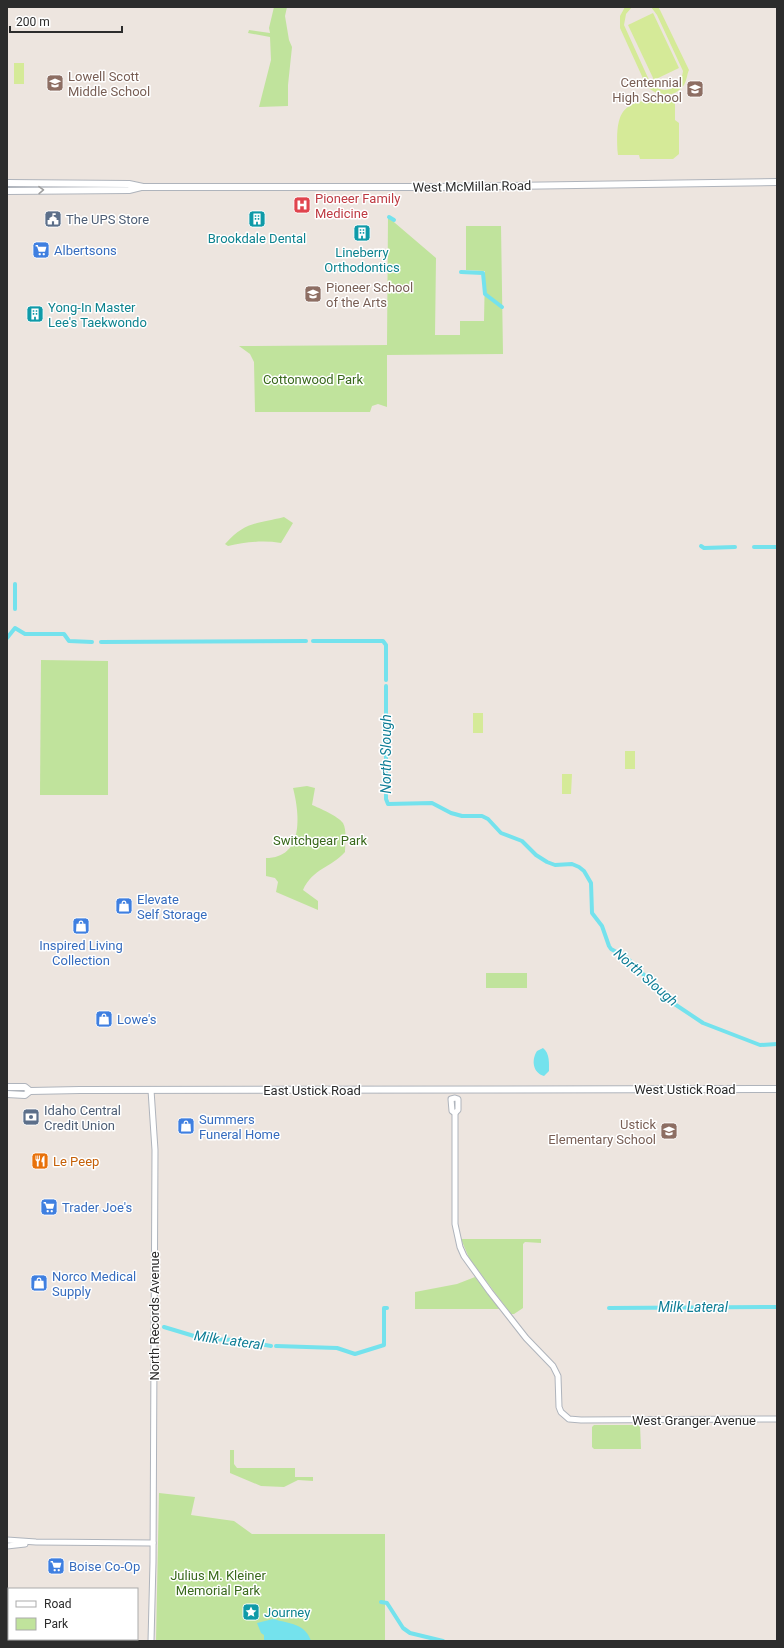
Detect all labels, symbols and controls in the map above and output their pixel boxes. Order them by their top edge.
scale bar [10,8,122,34]
text: 200 m [16,15,50,29]
place label: Lowell Scott Middle School [68,69,150,99]
school or university icon: Lowell Scott Middle School [45,73,65,93]
place label: Centennial High School [612,75,682,105]
school or university icon: Centennial High School [685,79,705,99]
street label: West McMillan Road [413,178,531,195]
one-way arrow [38,186,44,194]
place label: Pioneer Family Medicine [315,191,400,221]
hospital icon: Pioneer Family Medicine [292,195,312,215]
public building icon: The UPS Store [43,209,63,229]
building icon: Brookdale Dental [247,209,267,229]
place label: The UPS Store [66,212,149,227]
building icon: Lineberry Orthodontics [352,223,372,243]
place label: Brookdale Dental [208,231,306,246]
supermarket icon: Albertsons [31,240,51,260]
place label: Albertsons [54,243,117,258]
place label: Lineberry Orthodontics [324,245,400,275]
place label: Pioneer School of the Arts [326,280,413,310]
school or university icon: Pioneer School of the Arts [303,284,323,304]
place label: Yong-In Master Lee's Taekwondo [48,300,147,330]
building icon: Yong-In Master Lee's Taekwondo [25,304,45,324]
park label: Cottonwood Park [263,372,364,387]
water label: North Slough [378,714,394,794]
park label: Switchgear Park [273,833,367,848]
place label: Elevate Self Storage [137,892,207,922]
shop icon: Elevate Self Storage [114,896,134,916]
shop icon: Inspired Living Collection [71,916,91,936]
place label: Inspired Living Collection [39,938,123,968]
water label: North Slough [611,945,681,1009]
shop icon: Lowe's [94,1009,114,1029]
place label: Lowe's [117,1012,157,1027]
street label: West Ustick Road [634,1082,736,1097]
street label: East Ustick Road [263,1083,361,1098]
place label: Idaho Central Credit Union [44,1103,121,1133]
bank icon: Idaho Central Credit Union [21,1107,41,1127]
place label: Summers Funeral Home [199,1112,280,1142]
shop icon: Summers Funeral Home [176,1116,196,1136]
place label: Ustick Elementary School [548,1117,656,1147]
school or university icon: Ustick Elementary School [659,1121,679,1141]
restaurant icon: Le Peep [30,1151,50,1171]
place label: Le Peep [53,1154,99,1169]
supermarket icon: Trader Joe's [39,1197,59,1217]
place label: Trader Joe's [62,1200,133,1215]
street label: North Records Avenue [147,1251,162,1381]
place label: Norco Medical Supply [52,1269,136,1299]
shop icon: Norco Medical Supply [29,1273,49,1293]
water label: Milk Lateral [658,1299,729,1315]
water label: Milk Lateral [193,1327,266,1353]
street label: West Granger Avenue [632,1413,756,1428]
supermarket icon: Boise Co-Op [46,1556,66,1576]
place label: Boise Co-Op [69,1559,140,1574]
park label: Julius M. Kleiner Memorial Park [170,1568,266,1598]
legend [8,1588,138,1640]
text: Road [44,1597,72,1611]
place icon: Journey [241,1602,261,1622]
place label: Journey [264,1605,310,1620]
text: Park [44,1617,69,1631]

